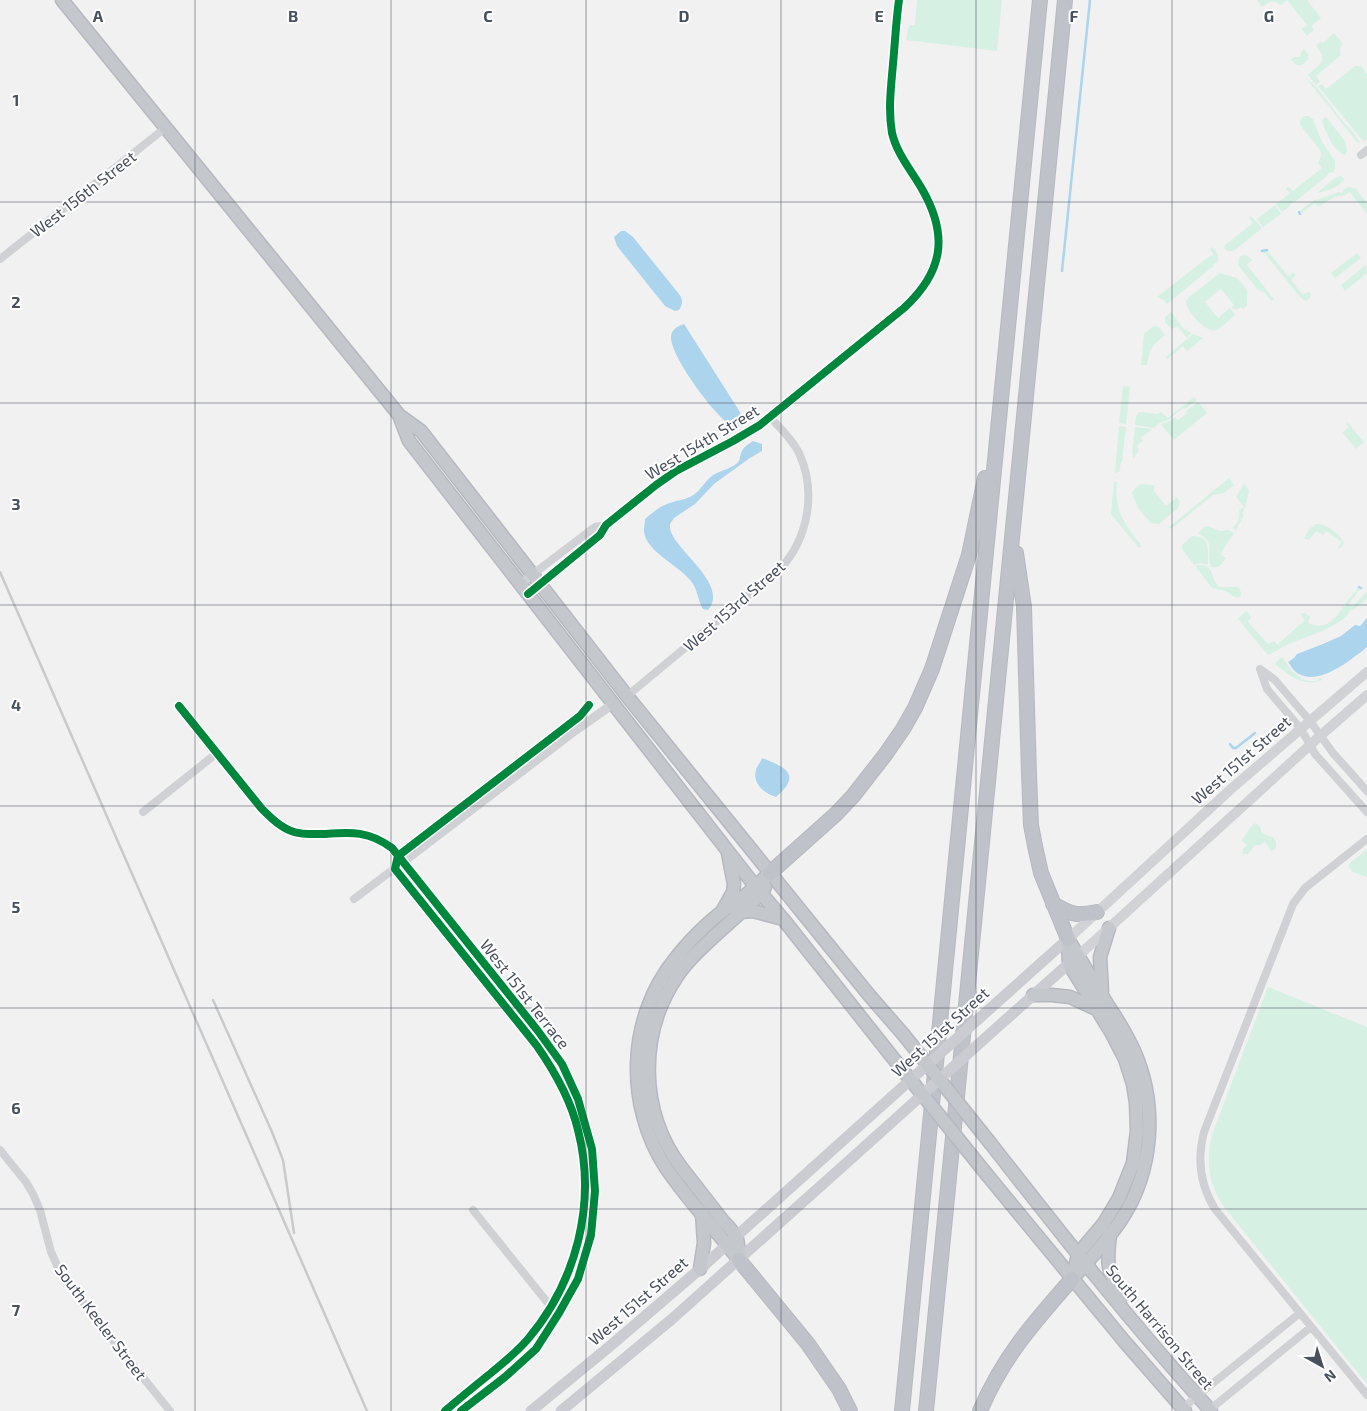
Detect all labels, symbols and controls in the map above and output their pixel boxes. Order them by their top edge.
text: A [93,6,104,25]
text: B [288,6,298,25]
text: C [483,6,493,25]
text: D [679,6,690,25]
text: E [874,6,884,25]
text: F [1070,6,1079,25]
text: G [1264,6,1274,25]
text: 1 [13,90,19,109]
street label: West 156th Street [26,146,139,241]
text: 2 [11,292,21,311]
street label: West 154th Street [641,400,762,483]
text: 3 [11,494,21,513]
street label: West 153rd Street [679,556,788,655]
text: 4 [11,695,21,714]
street label: West 151st Street [1187,712,1294,808]
text: 5 [12,897,21,916]
street label: West 151st Terrace [477,935,574,1052]
street label: West 151st Street [887,983,992,1080]
text: 6 [11,1098,21,1117]
street label: West 151st Street [584,1253,691,1349]
street label: South Keeler Street [52,1260,151,1383]
street label: South Harrison Street [1103,1260,1218,1393]
text: 7 [12,1300,21,1319]
north arrow [1297,1341,1347,1391]
text: N [1321,1367,1340,1386]

